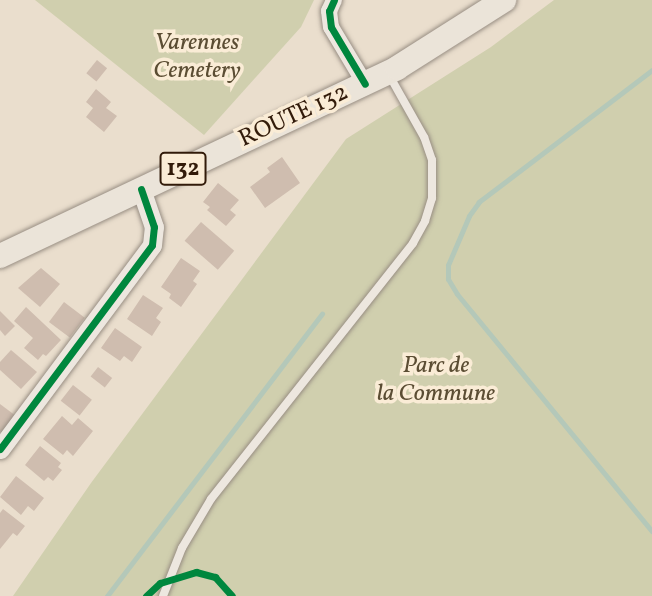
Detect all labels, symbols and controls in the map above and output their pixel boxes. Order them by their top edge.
park label: Varennes Cemetery [153,30,241,86]
street label: ROUTE 132 [235,79,353,155]
road number: 132 [158,150,208,188]
park label: Parc de la Commune [377,353,495,409]

